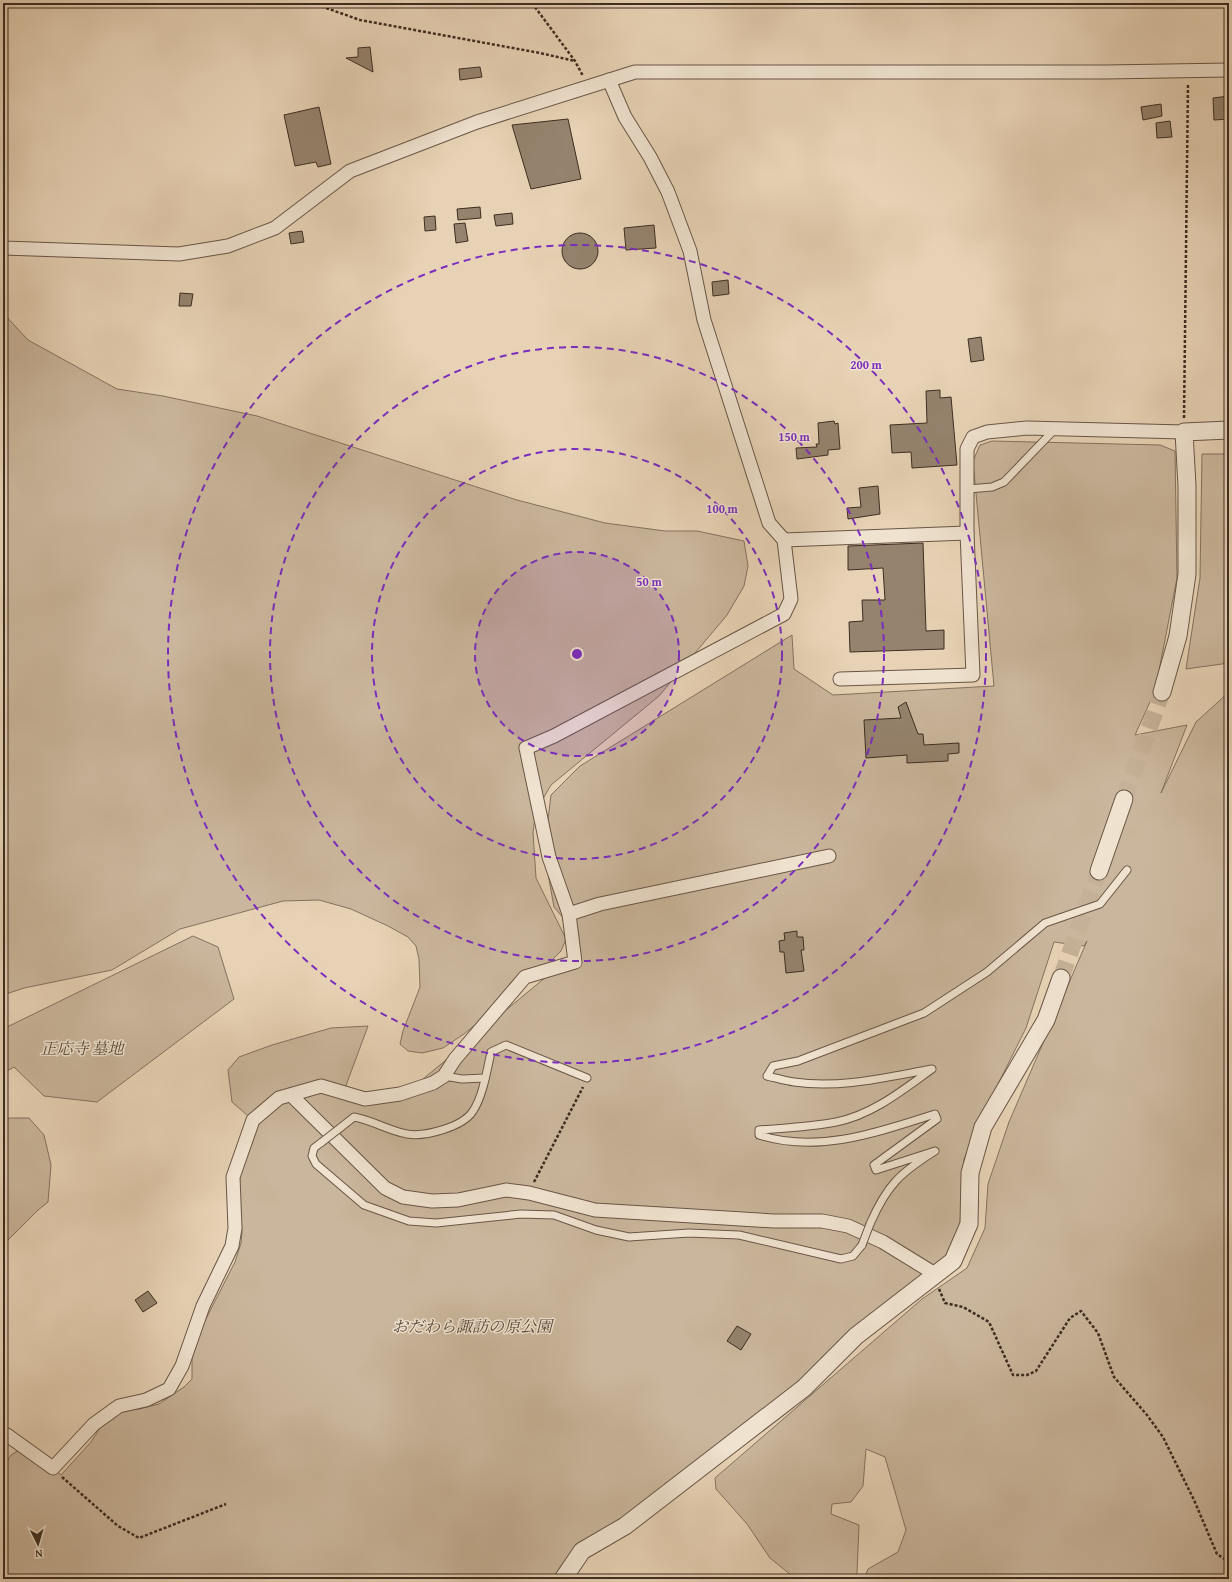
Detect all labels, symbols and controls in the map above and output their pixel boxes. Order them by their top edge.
text: 200 m [850,356,883,373]
text: 150 m [778,428,811,445]
text: 100 m [706,500,739,517]
text: 50 m [636,573,662,590]
centre of rings [570,647,584,661]
park label: 正応寺 墓地 [40,1036,126,1060]
park label: おだわら諏訪の原公園 [392,1314,555,1338]
north arrow [18,1524,58,1564]
text: N [34,1546,43,1562]

